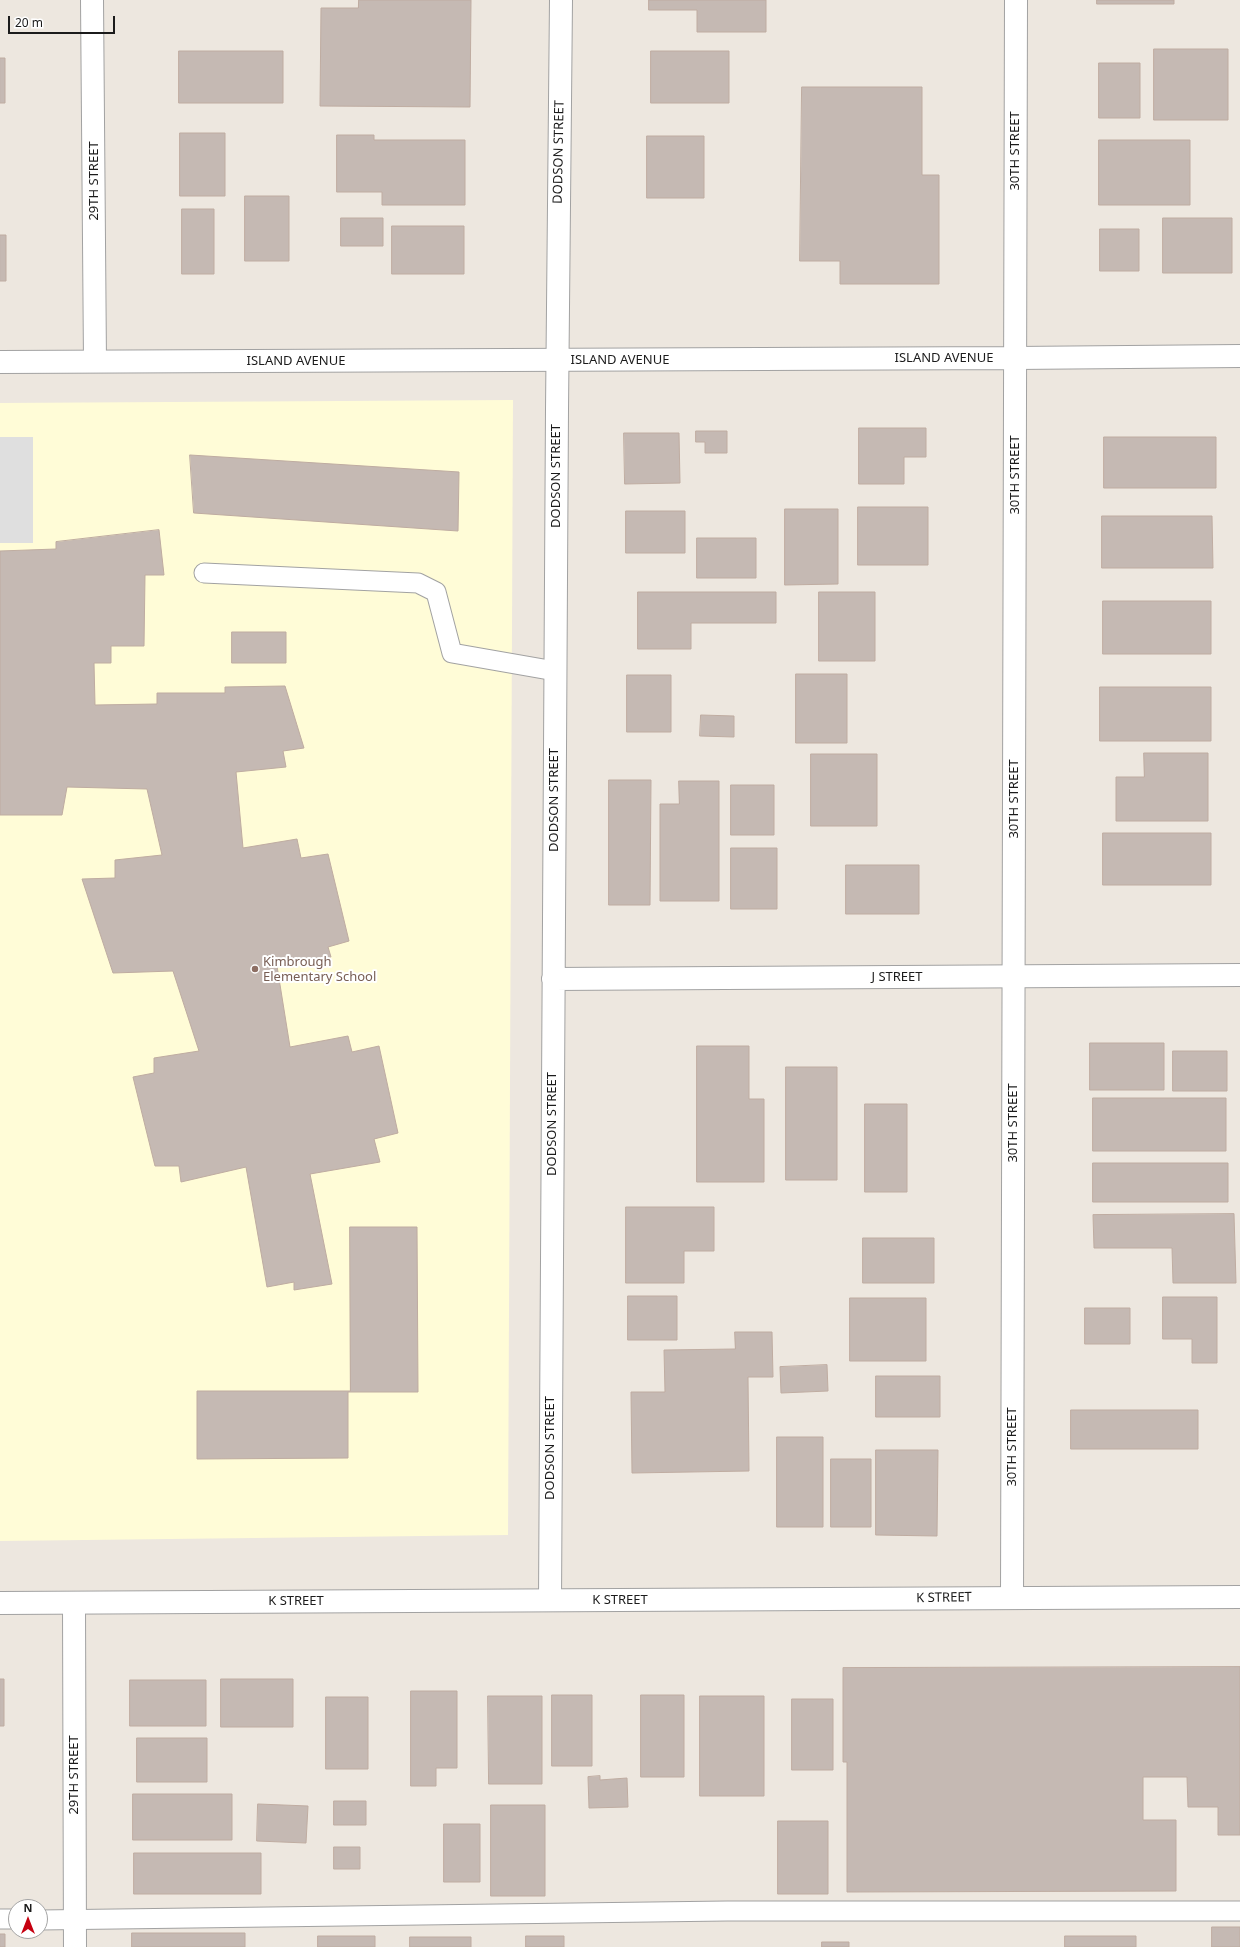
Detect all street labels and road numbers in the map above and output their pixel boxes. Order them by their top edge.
street label: DODSON STREET [550,100,568,204]
street label: 30TH STREET [1007,111,1023,191]
street label: 29TH STREET [86,141,102,221]
street label: ISLAND AVENUE [895,350,993,366]
street label: ISLAND AVENUE [571,352,669,368]
street label: ISLAND AVENUE [247,353,345,369]
street label: DODSON STREET [548,424,564,528]
street label: 30TH STREET [1007,435,1023,515]
street label: DODSON STREET [546,748,562,852]
street label: 30TH STREET [1006,759,1022,839]
street label: J STREET [871,969,923,985]
street label: DODSON STREET [544,1072,560,1176]
street label: 30TH STREET [1005,1083,1021,1163]
street label: DODSON STREET [542,1396,558,1500]
street label: 30TH STREET [1004,1407,1020,1487]
street label: K STREET [916,1590,972,1606]
street label: K STREET [592,1592,648,1608]
street label: K STREET [268,1593,324,1609]
street label: 29TH STREET [66,1735,82,1815]

